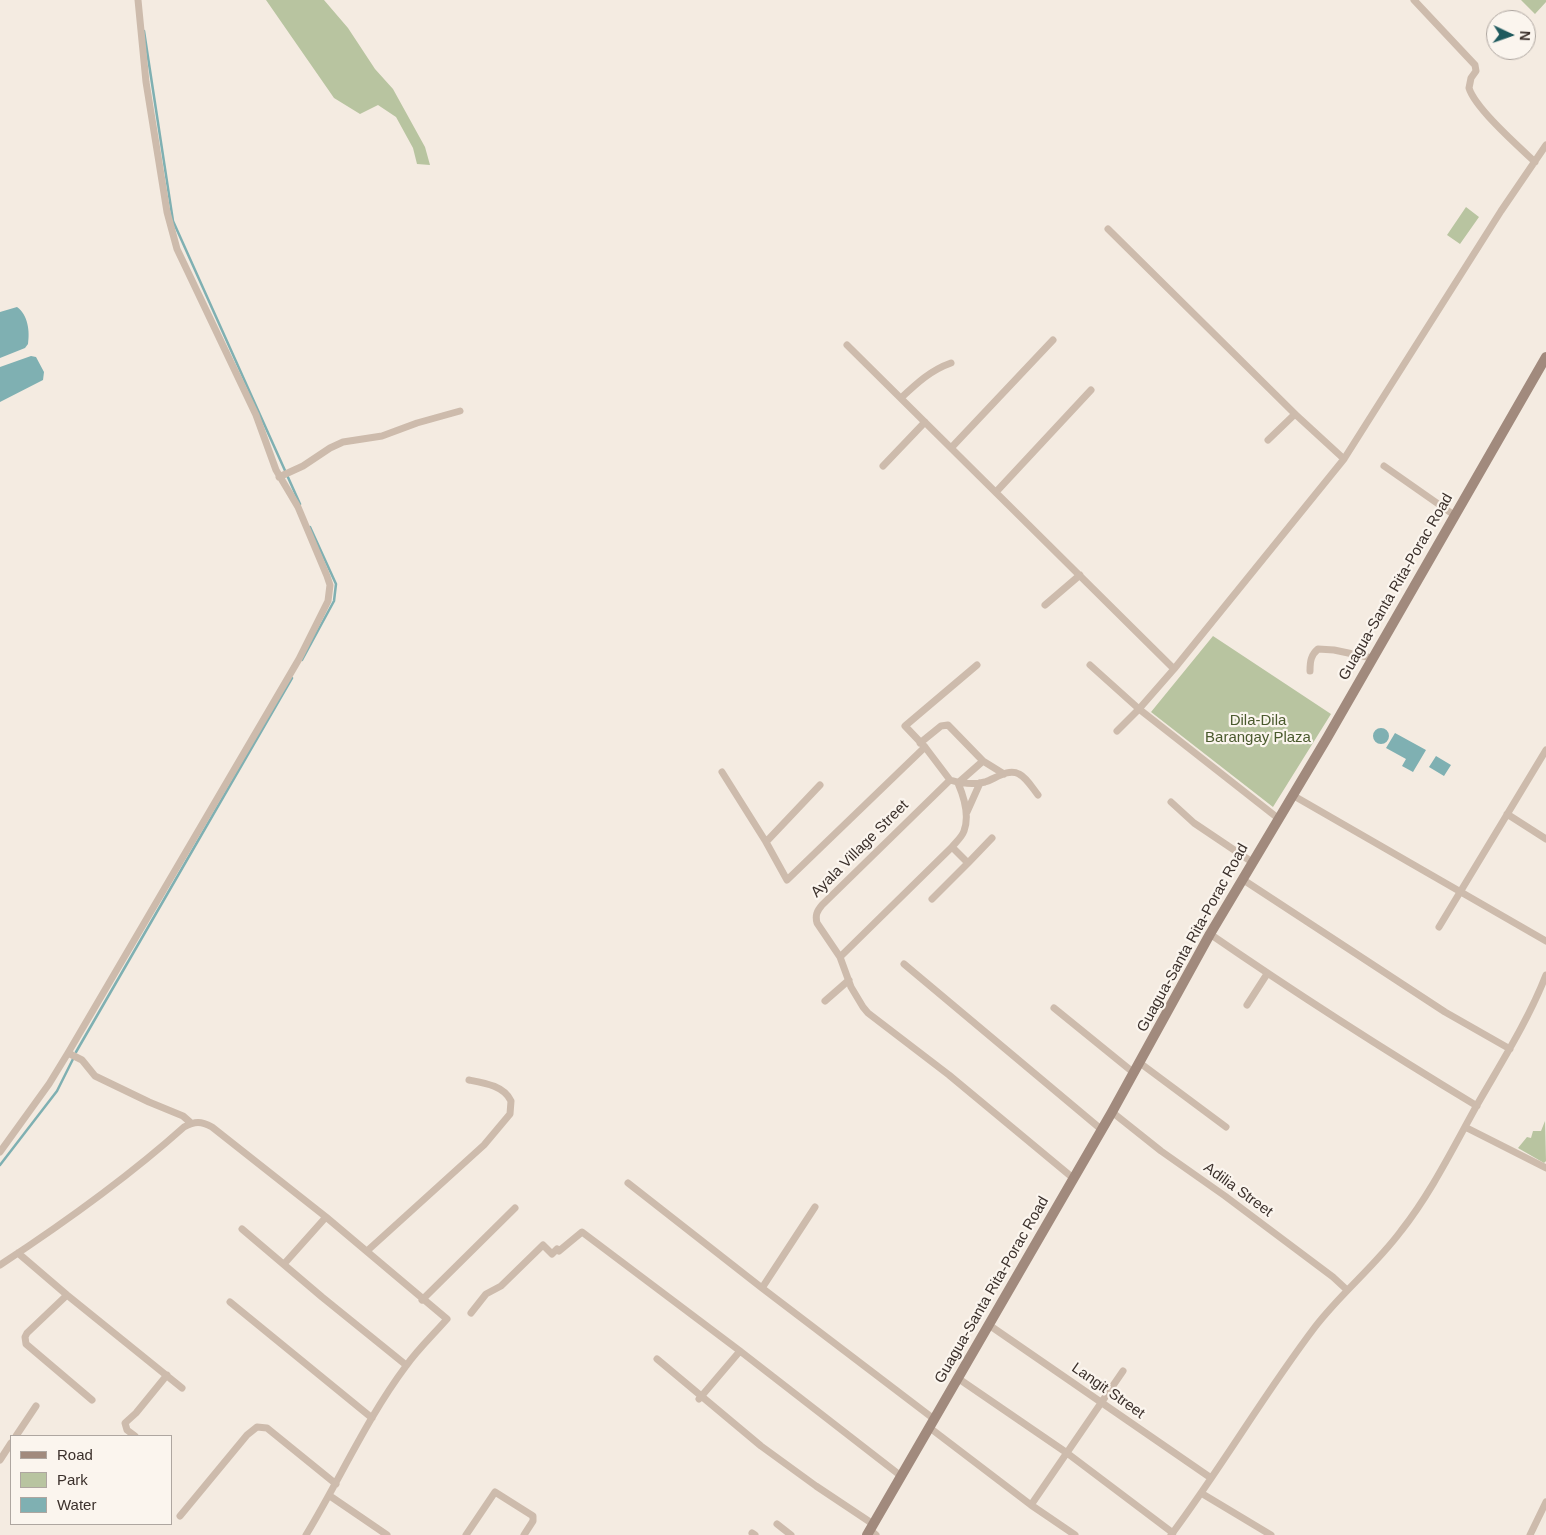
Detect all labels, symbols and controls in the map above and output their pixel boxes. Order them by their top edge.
north arrow [1486,10,1536,60]
text: N [1517,30,1533,41]
street label: Guagua-Santa Rita-Porac Road [1335,490,1457,684]
park label: Dila-Dila Barangay Plaza [1205,712,1311,747]
street label: Ayala Village Street [808,797,912,901]
street label: Guagua-Santa Rita-Porac Road [1134,841,1252,1035]
street label: Adilia Street [1200,1159,1276,1221]
street label: Guagua-Santa Rita-Porac Road [931,1193,1053,1387]
street label: Langit Street [1068,1359,1148,1423]
legend [10,1435,172,1525]
text: Road [57,1446,93,1463]
text: Park [57,1471,88,1488]
text: Water [57,1496,96,1513]

